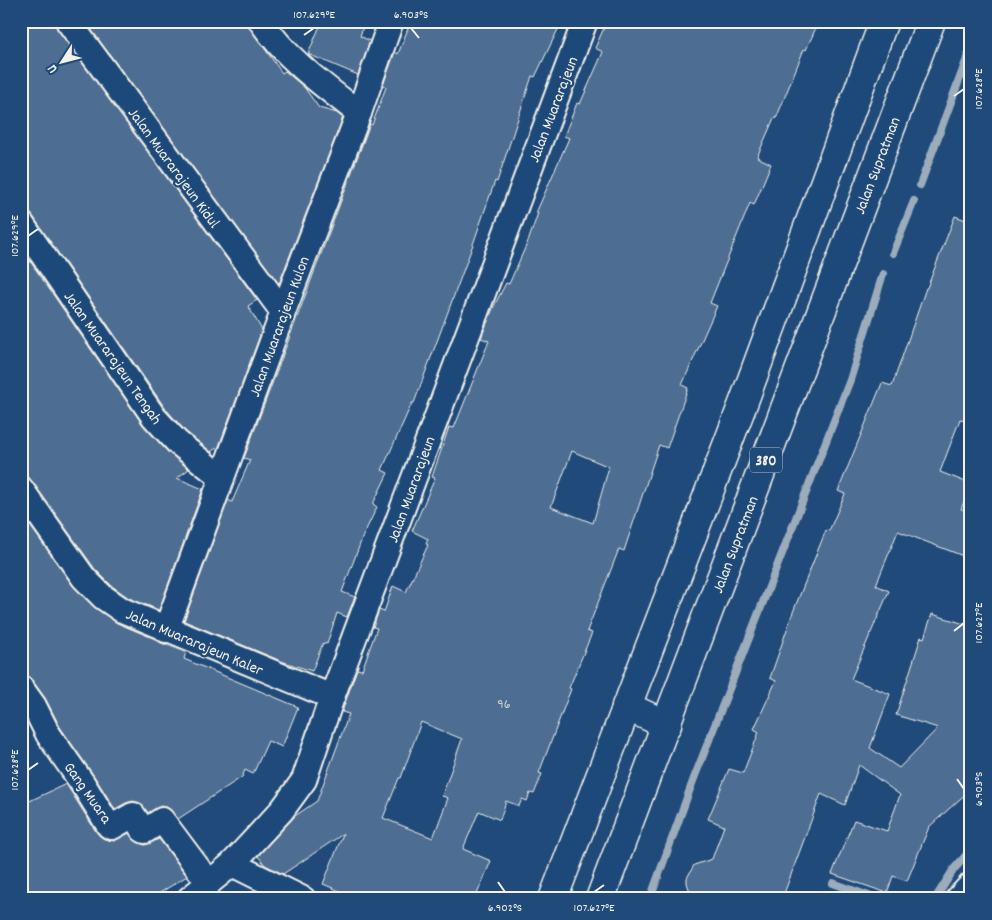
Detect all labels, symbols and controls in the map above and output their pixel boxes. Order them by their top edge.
text: 107.629°E [293,7,335,24]
text: 6.903°S [394,7,428,24]
north arrow [38,38,88,88]
street label: Jalan Muararajeun [524,54,585,166]
text: U [43,60,63,77]
text: 107.628°E [971,68,988,110]
street label: Jalan Muararajeun Kidul [121,103,225,234]
street label: Jalan Supratman [849,114,907,218]
text: 107.629°E [7,215,24,257]
street label: Jalan Muararajeun Kulon [244,253,316,400]
street label: Jalan Muararajeun Tengah [57,287,167,430]
street label: Jalan Muararajeun [382,433,442,546]
road number: 380 [750,448,782,472]
street label: Jalan Supratman [707,493,765,597]
text: 107.627°E [971,602,988,643]
street label: Jalan Muararajeun Kaler [122,604,266,683]
house number: 96 [497,695,511,715]
text: 107.628°E [7,749,24,791]
street label: Gang Muara [57,758,117,829]
text: 6.903°S [971,772,988,806]
text: 6.902°S [488,900,522,917]
text: 107.627°E [574,900,615,917]

